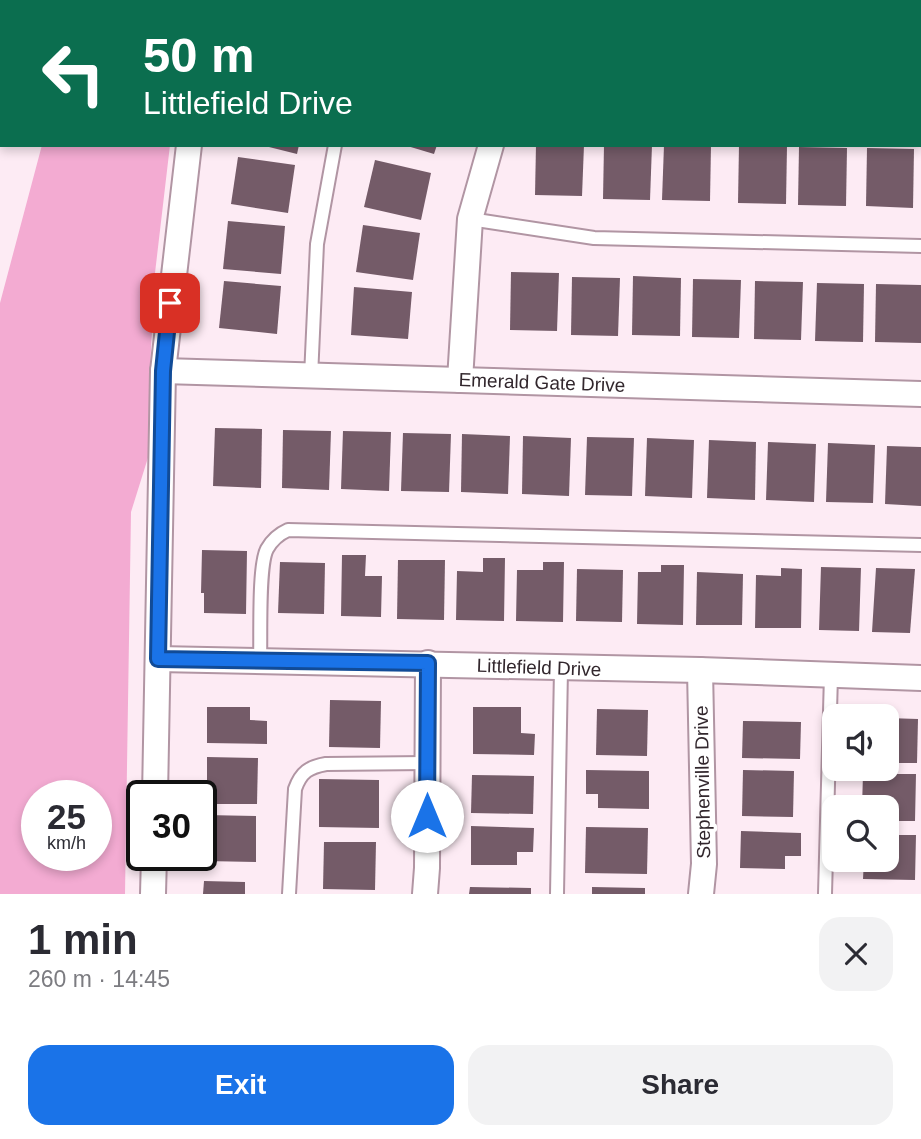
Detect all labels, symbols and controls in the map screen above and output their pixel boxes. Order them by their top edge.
icon: left [28,28,119,119]
text: 50 m [143,28,255,82]
text: Littlefield Drive [143,85,353,121]
pin [140,273,200,333]
icon: arrive [151,284,189,322]
street label: Emerald Gate Drive [458,369,626,396]
street label: Littlefield Drive [476,655,602,680]
map controls [822,704,899,872]
button: sound [822,704,899,781]
street label: Stephenville Drive [691,705,714,859]
position arrow [390,779,464,853]
speed limit sign: 30 [126,780,217,871]
button: search [822,795,899,872]
text: 25 [47,797,86,836]
text: km/h [47,833,86,853]
text: 1 min [28,916,138,963]
button: close [819,917,893,991]
text: 260 m · 14:45 [28,966,170,992]
button: Exit [28,1045,454,1125]
button: Share [468,1045,893,1125]

